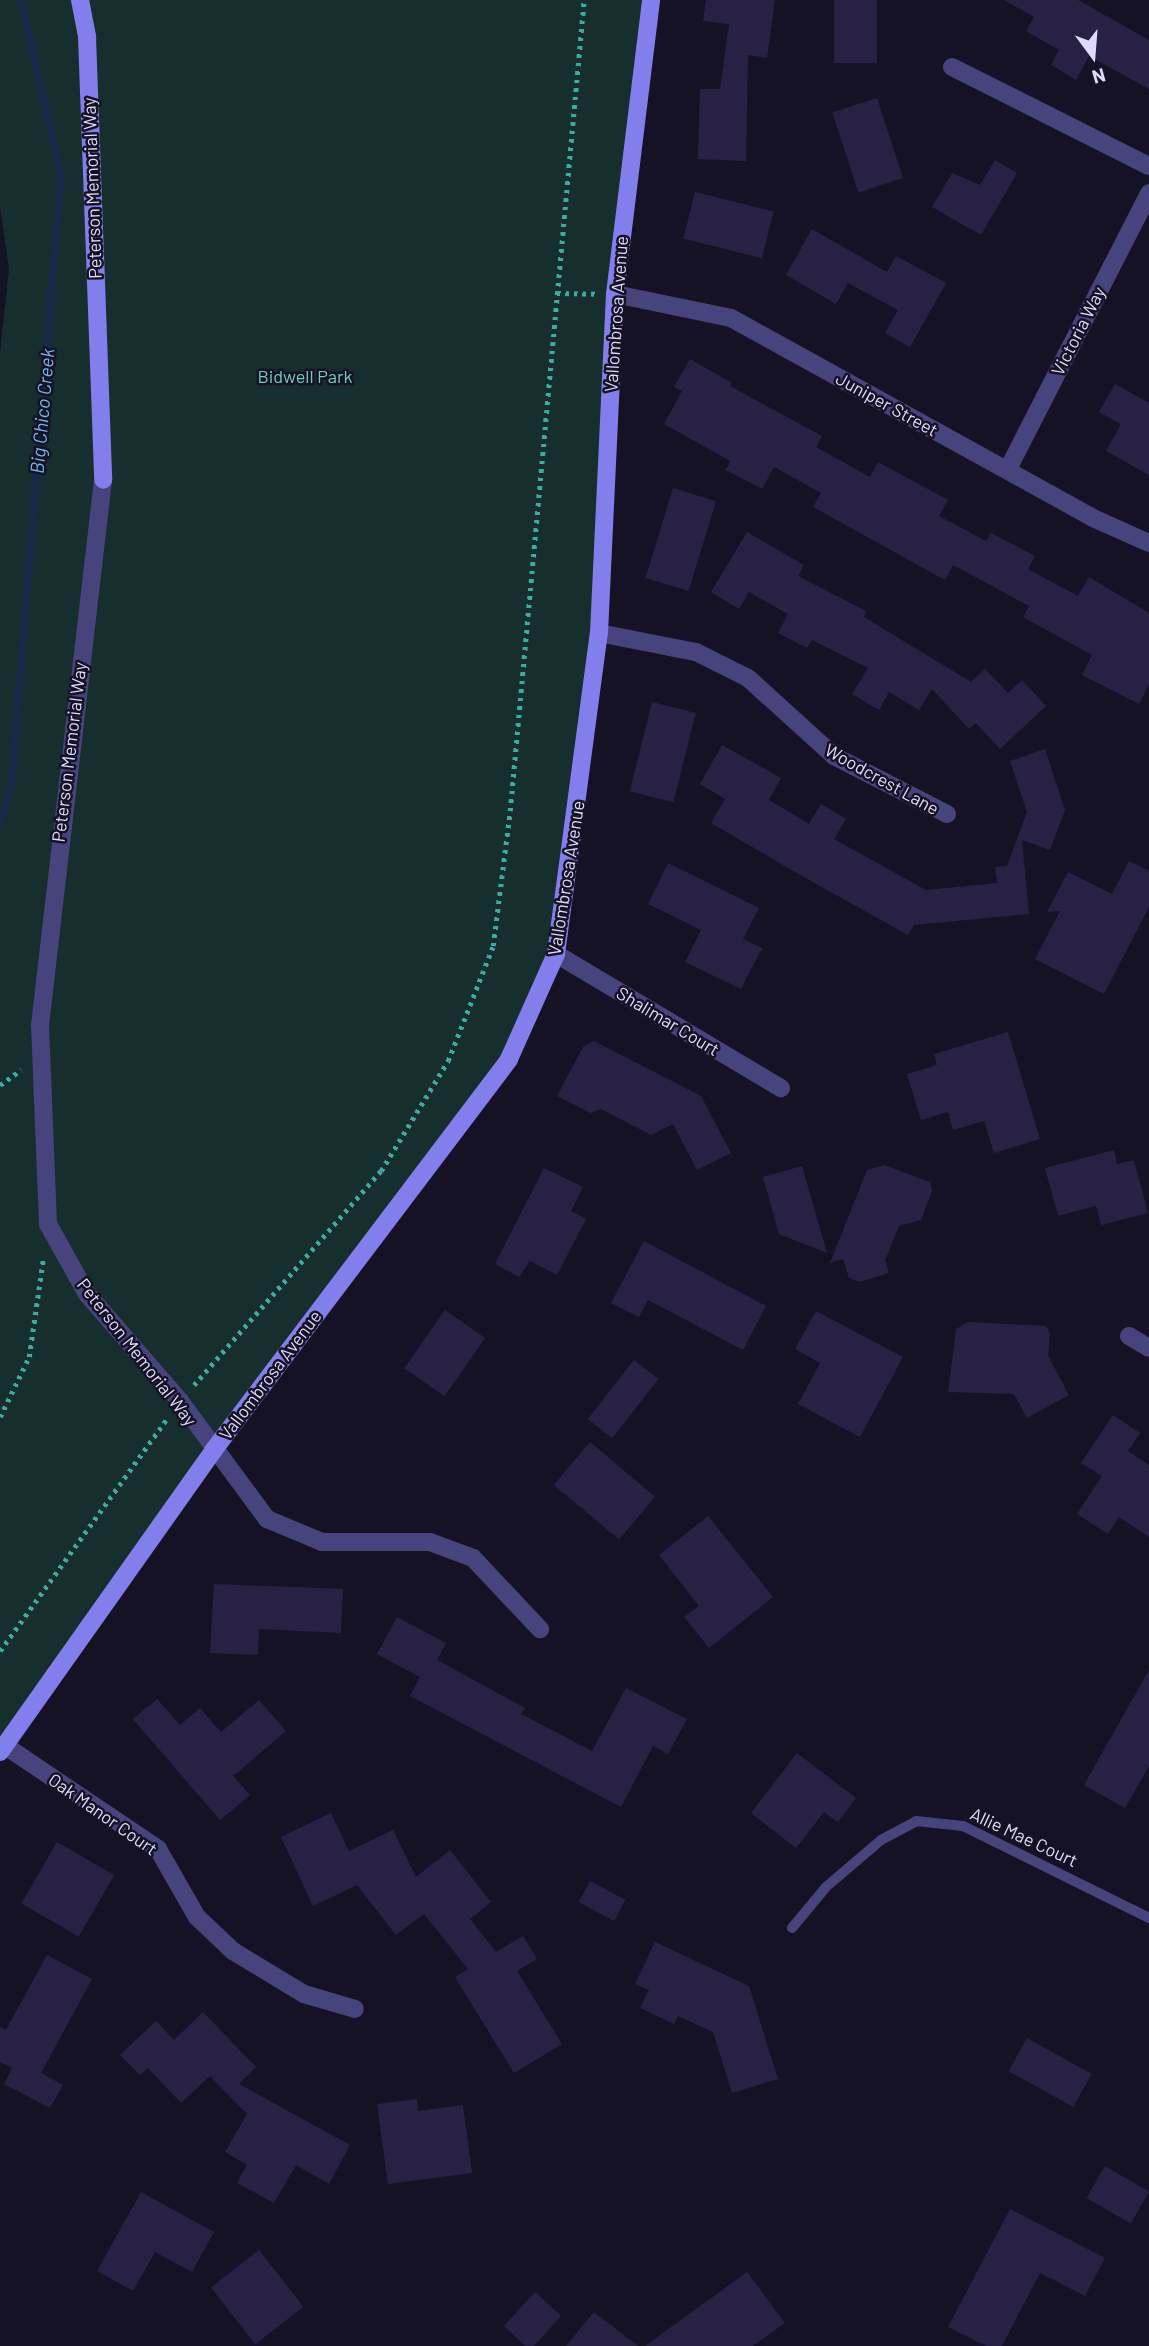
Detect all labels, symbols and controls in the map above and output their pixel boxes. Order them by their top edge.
north arrow [1058,21,1128,91]
text: N [1090,64,1108,89]
street label: Peterson Memorial Way [78,97,106,279]
street label: Vallombrosa Avenue [600,235,632,393]
street label: Victoria Way [1046,283,1110,379]
water label: Big Chico Creek [25,347,59,475]
park label: Bidwell Park [257,365,353,387]
street label: Juniper Street [832,367,942,441]
street label: Peterson Memorial Way [47,661,91,843]
street label: Woodcrest Lane [821,739,943,819]
street label: Vallombrosa Avenue [543,799,589,957]
street label: Shalimar Court [613,982,723,1060]
street label: Peterson Memorial Way [73,1274,201,1430]
street label: Vallombrosa Avenue [214,1306,326,1444]
street label: Oak Manor Court [44,1768,162,1860]
street label: Allie Mae Court [967,1803,1081,1871]

